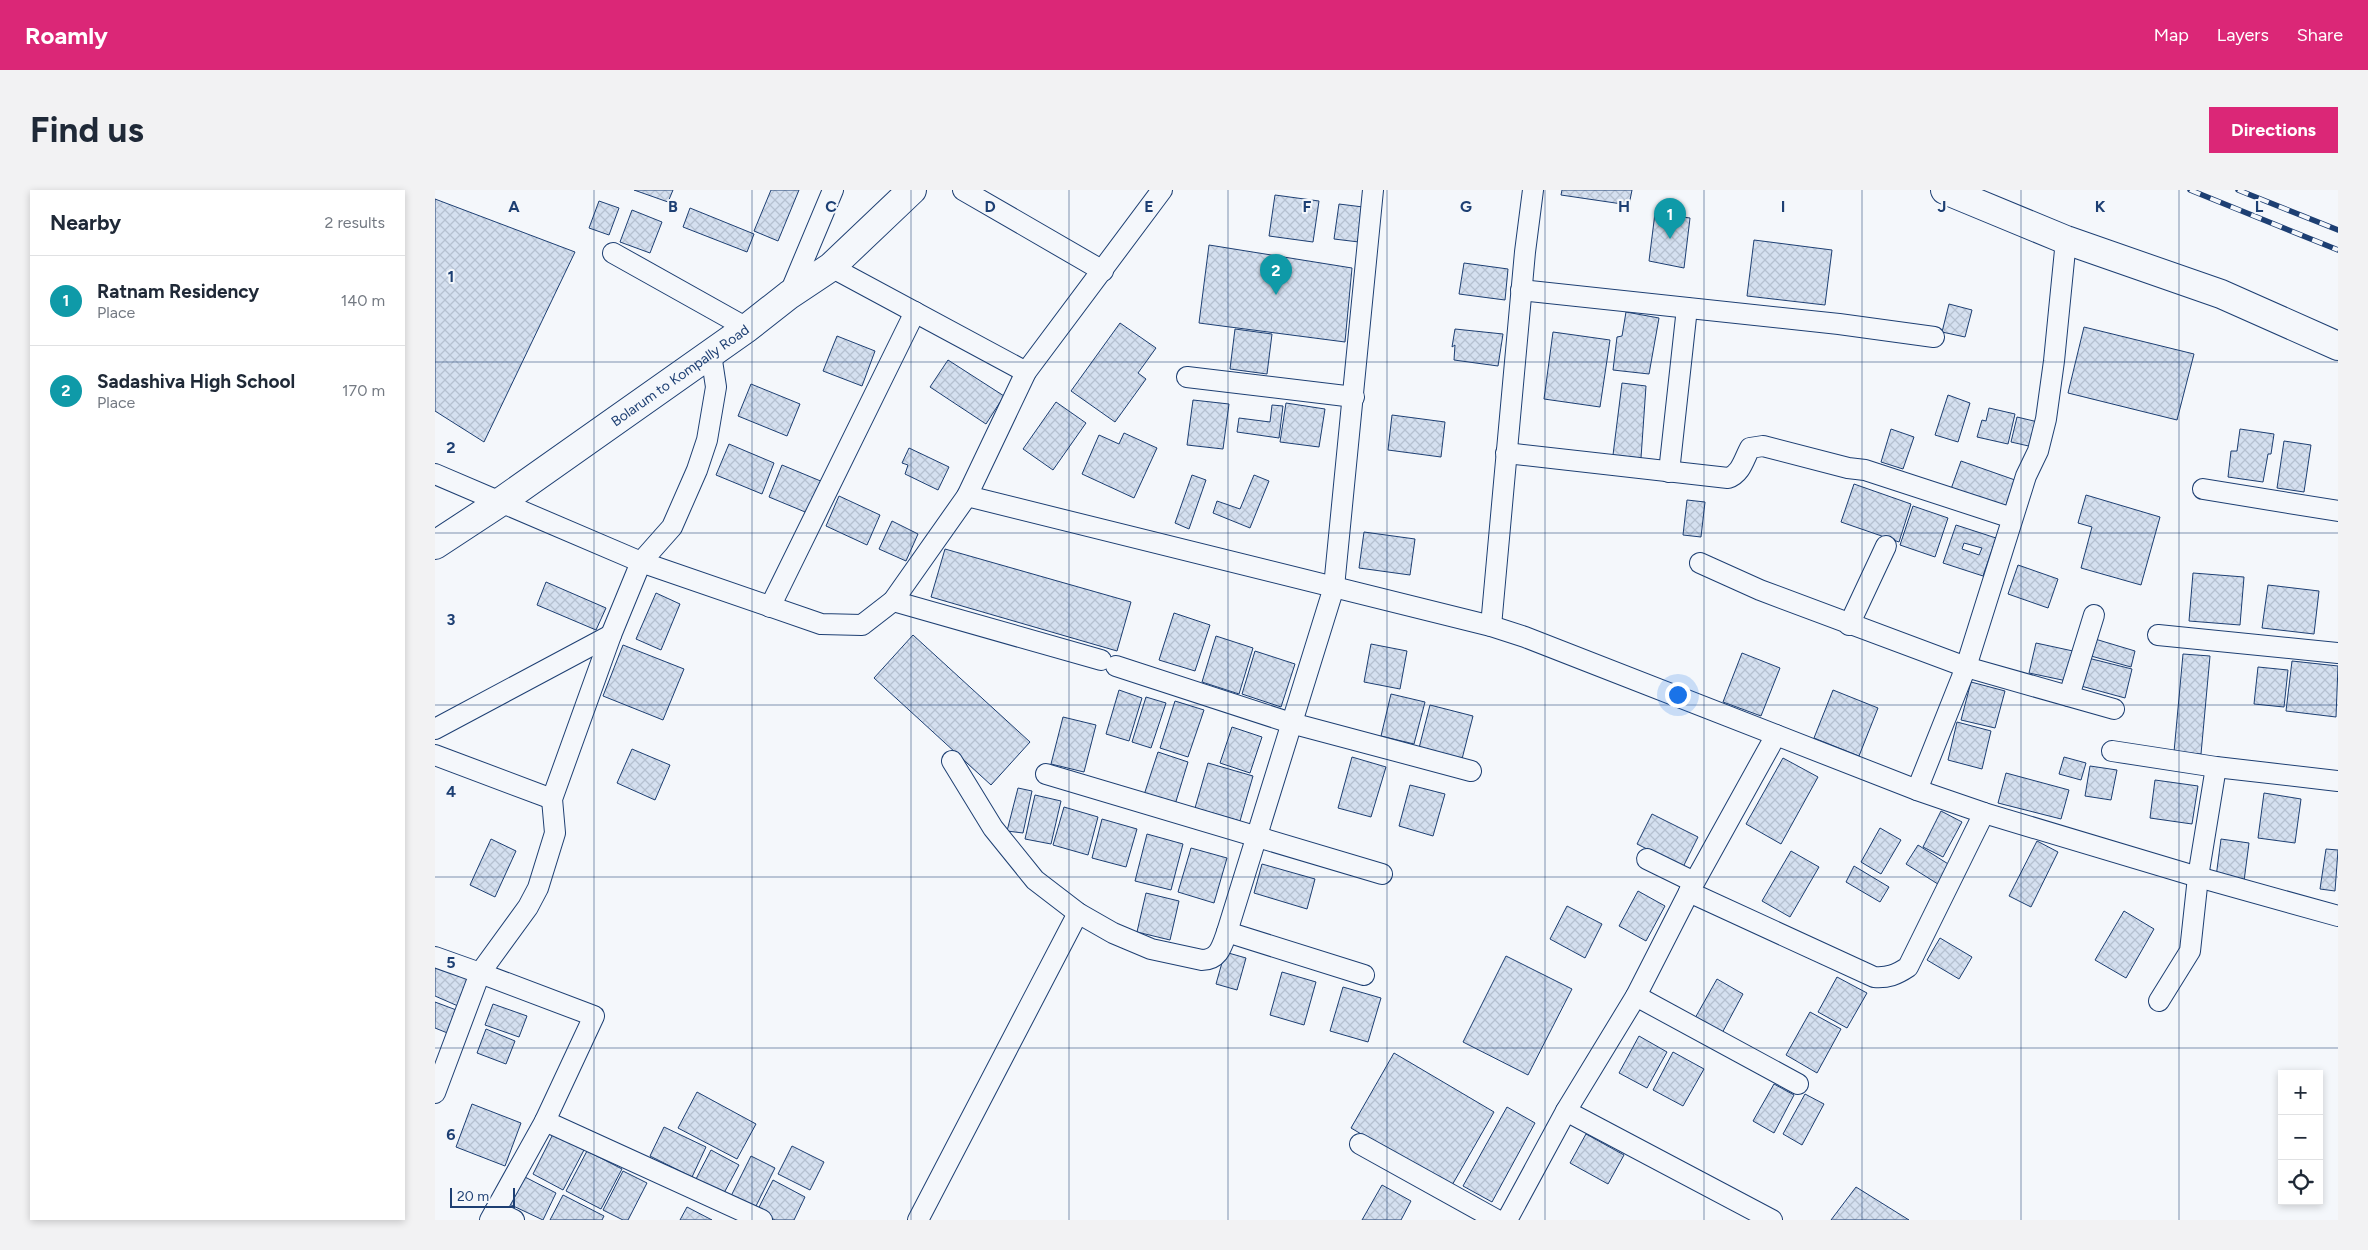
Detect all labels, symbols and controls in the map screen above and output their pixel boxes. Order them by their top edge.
text: Roamly [25,21,108,50]
text: Map [2154,24,2189,46]
text: Layers [2217,24,2269,46]
text: Share [2297,24,2343,46]
button: Directions [2209,107,2338,153]
text: Find us [30,109,144,151]
text: A [508,197,520,216]
text: B [668,197,678,216]
text: C [825,197,837,216]
text: D [984,197,996,216]
text: E [1144,197,1154,216]
text: F [1303,197,1312,216]
text: G [1460,197,1472,216]
text: H [1618,197,1630,216]
text: I [1781,197,1785,216]
text: J [1938,197,1946,216]
text: K [2095,197,2106,216]
text: L [2255,197,2264,216]
pin: 1 [1654,198,1686,239]
text: Nearby [50,210,121,235]
text: 2 results [325,213,385,232]
pin: 2 [1260,254,1292,295]
text: 1 [448,267,454,286]
text: Ratnam Residency [97,280,259,303]
text: 1 [63,291,69,310]
text: 140 m [341,291,385,310]
text: Place [97,303,135,322]
street label: Bolarum to Kompally Road [608,321,752,430]
text: Sadashiva High School [97,370,295,393]
text: 2 [61,381,71,400]
text: 170 m [342,381,385,400]
text: Place [97,393,135,412]
text: 2 [446,438,456,457]
text: 3 [447,610,456,629]
your location [1665,682,1691,708]
text: 4 [446,782,456,801]
text: 5 [446,953,456,972]
map controls [2278,1070,2323,1205]
button: + [2278,1070,2323,1115]
button: − [2278,1115,2323,1160]
text: 6 [446,1125,456,1144]
button: locate [2278,1160,2323,1205]
scale bar [450,1185,515,1208]
text: 20 m [457,1188,489,1205]

